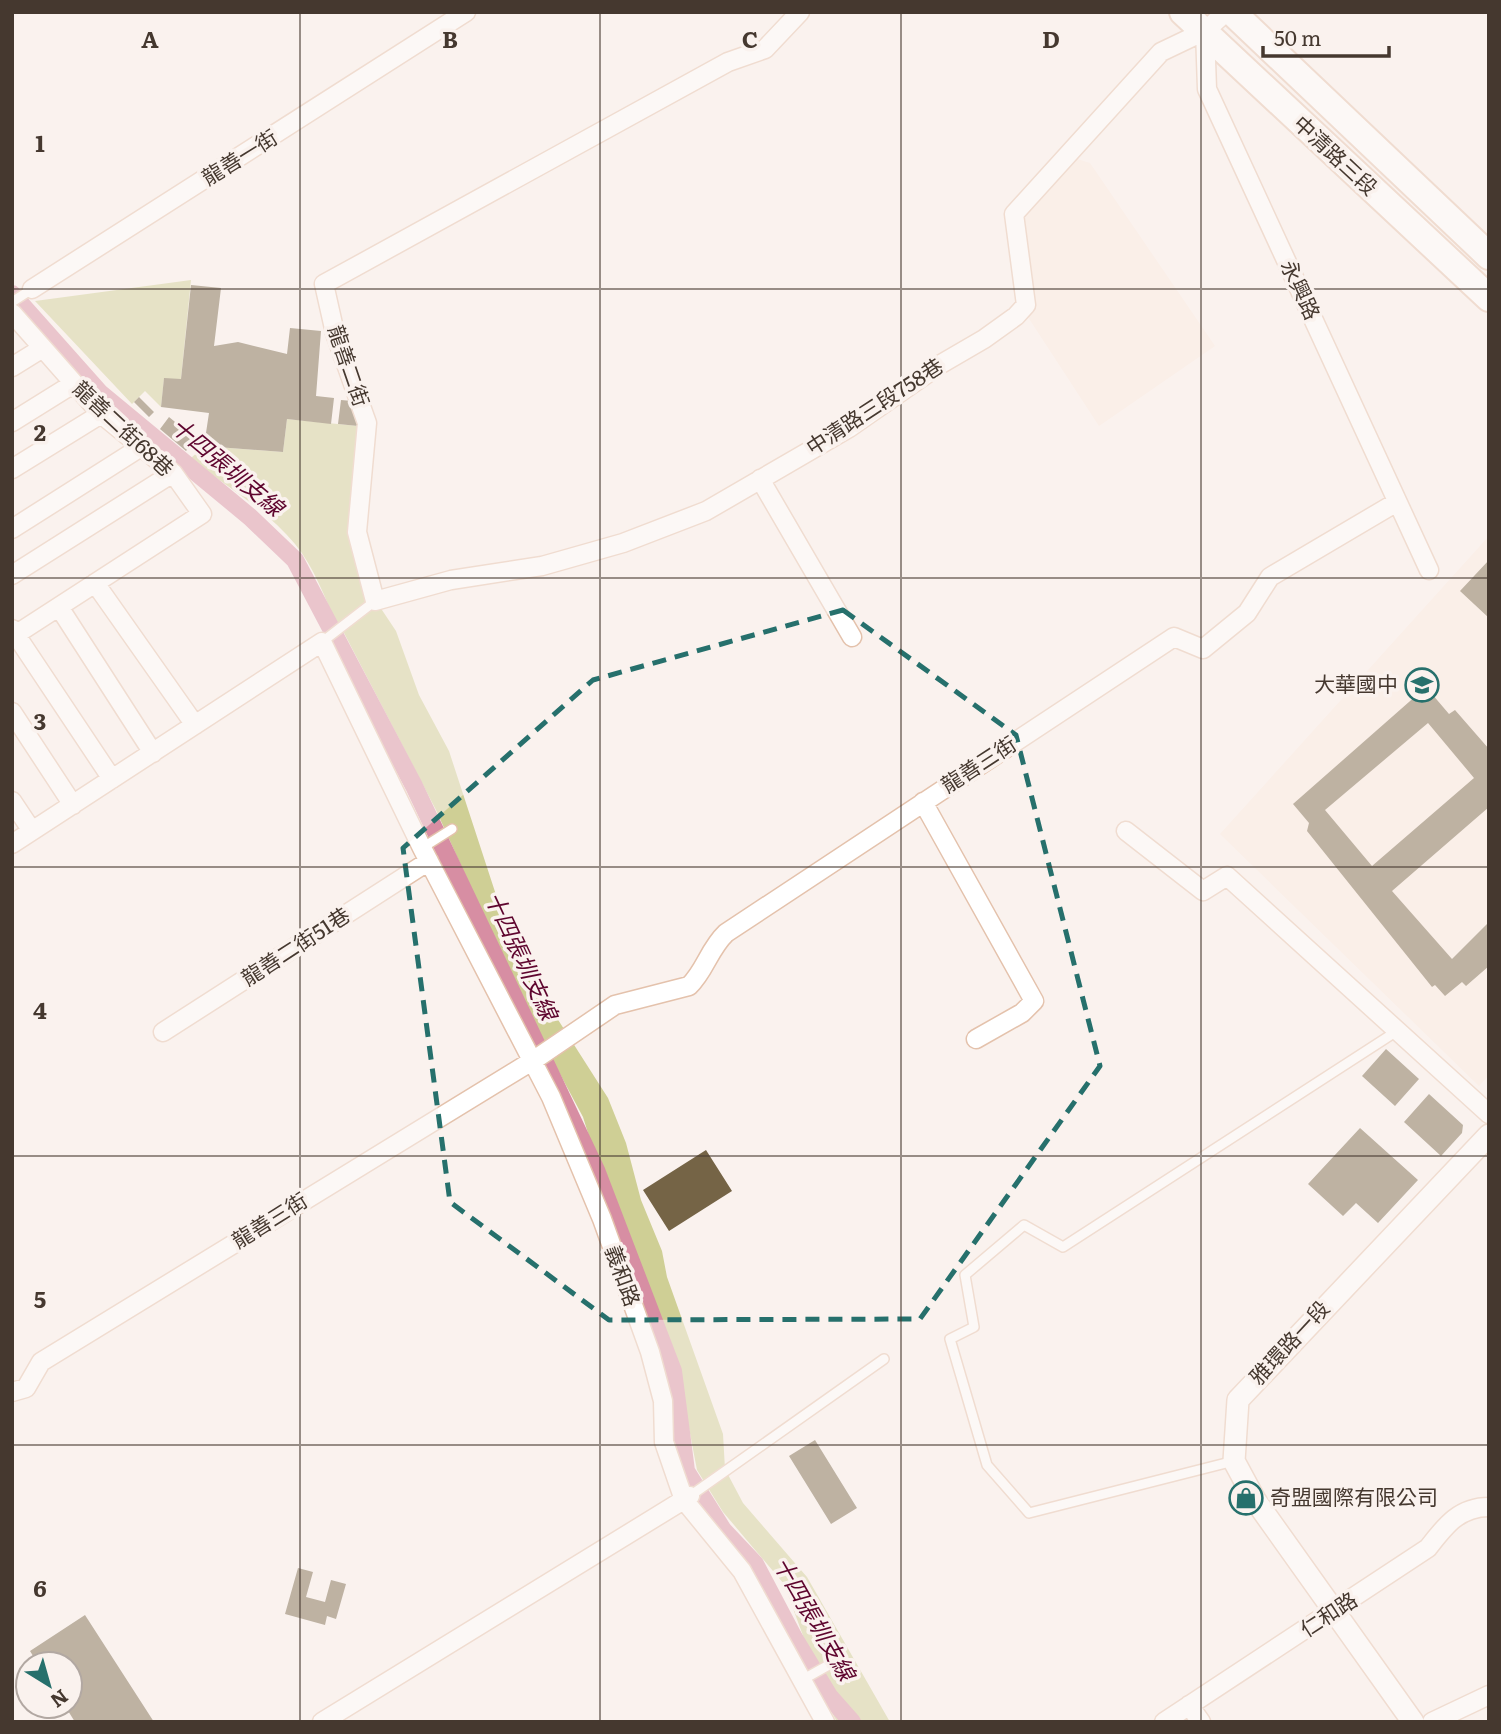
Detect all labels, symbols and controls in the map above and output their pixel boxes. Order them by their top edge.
scale bar [1263,14,1389,58]
text: A [141,21,159,55]
text: B [442,21,458,55]
text: C [742,21,758,55]
text: D [1042,21,1060,55]
text: 50 m [1274,21,1321,52]
street label: 中清路三段 [1288,107,1386,201]
street label: 龍善一街 [195,120,283,191]
text: 1 [35,125,45,159]
street label: 永興路 [1275,254,1330,324]
street label: 龍善二街 [322,320,379,410]
street label: 中清路三段758巷 [799,349,948,461]
street label: 龍善二街68巷 [67,372,182,482]
water label: 十四張圳支線 [165,408,294,525]
text: 2 [34,414,46,448]
school or university icon: 大華國中 [1403,666,1441,704]
place label: 大華國中 [1314,667,1398,698]
text: 3 [34,703,46,737]
street label: 龍善三街 [934,727,1021,799]
water label: 十四張圳支線 [478,885,569,1028]
street label: 龍善二街51巷 [234,898,355,992]
text: 4 [33,992,47,1026]
street label: 龍善三街 [225,1183,313,1254]
street label: 義和路 [599,1240,650,1310]
text: 5 [34,1281,46,1315]
street label: 雅環路一段 [1241,1292,1335,1390]
shop icon: 奇盟國際有限公司 [1227,1479,1265,1517]
place label: 奇盟國際有限公司 [1270,1480,1438,1511]
water label: 十四張圳支線 [767,1550,866,1689]
text: 6 [33,1570,47,1604]
street label: 仁和路 [1293,1583,1362,1643]
north arrow [14,1650,84,1720]
text: N [45,1683,75,1715]

